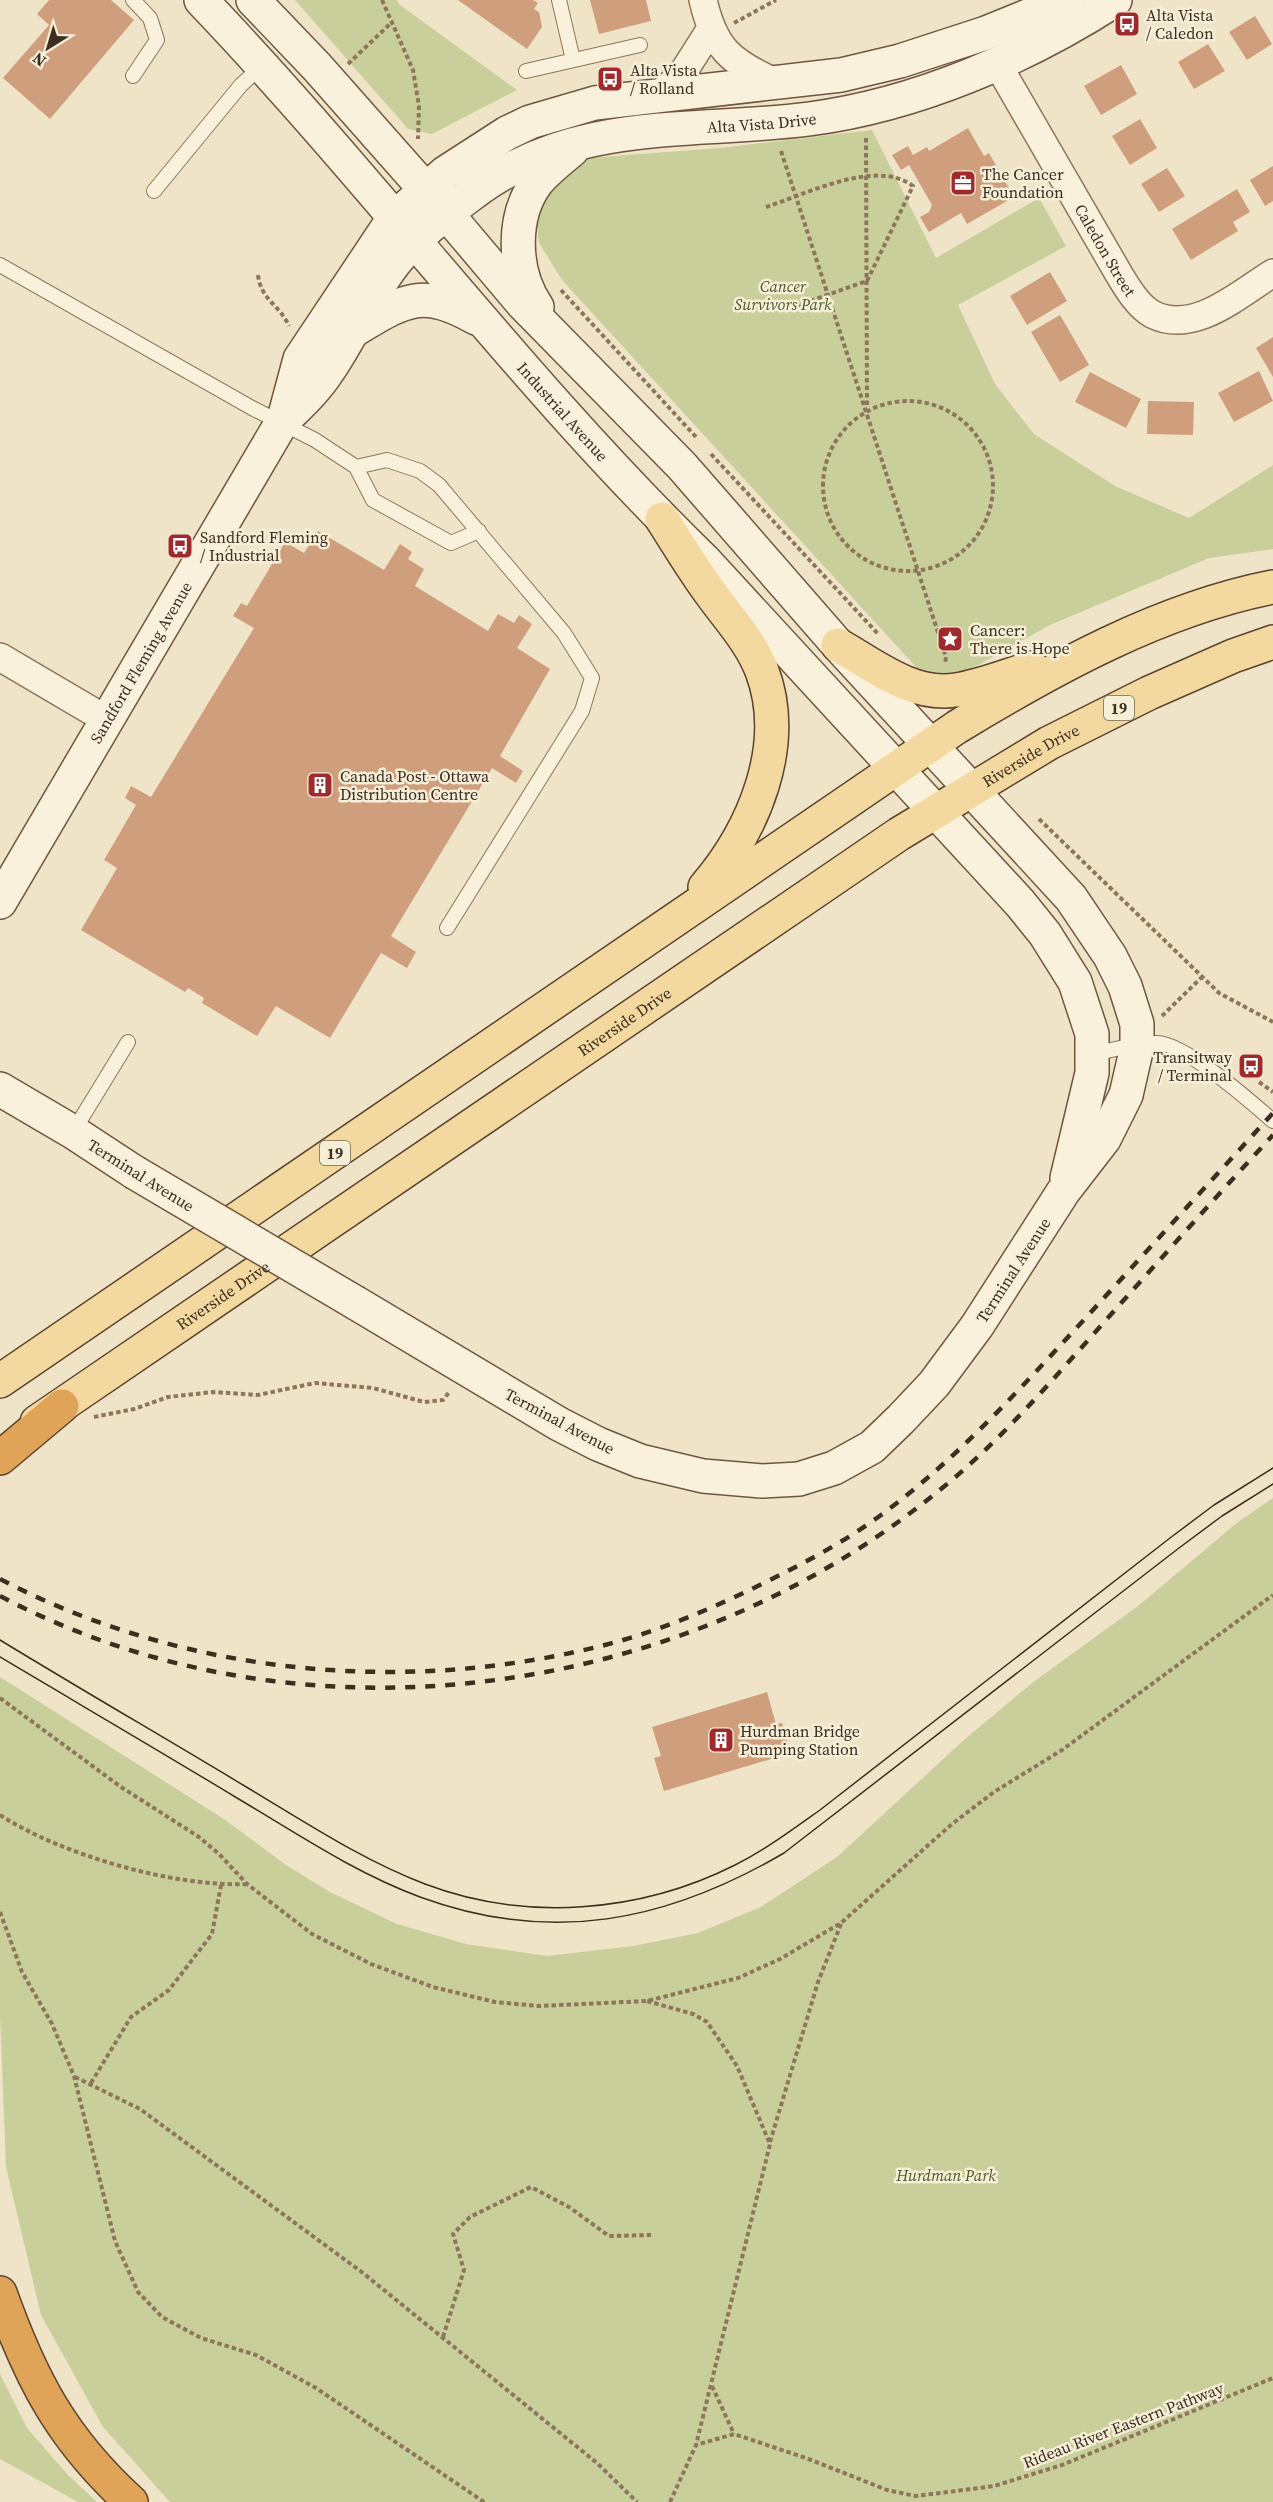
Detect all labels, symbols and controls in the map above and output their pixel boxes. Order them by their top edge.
place label: Alta Vista / Caledon [1146,4,1214,44]
bus stop icon: Alta Vista / Caledon [1112,9,1142,39]
north arrow [18,18,78,78]
text: N [27,47,50,72]
place label: Alta Vista / Rolland [630,59,698,99]
bus stop icon: Alta Vista / Rolland [595,64,625,94]
street label: Alta Vista Drive [706,107,818,138]
place label: The Cancer Foundation [982,163,1064,203]
office icon: The Cancer Foundation [948,168,978,198]
street label: Caledon Street [1070,200,1142,302]
park label: Cancer Survivors Park [734,275,832,315]
street label: Industrial Avenue [512,357,613,466]
place label: Sandford Fleming / Industrial [200,526,328,566]
bus stop icon: Sandford Fleming / Industrial [165,531,195,561]
street label: Sandford Fleming Avenue [85,577,197,747]
place label: Cancer: There is Hope [970,619,1070,659]
place icon: Cancer: There is Hope [935,624,965,654]
road number: 19 [1104,696,1134,720]
street label: Riverside Drive [978,719,1083,792]
place label: Canada Post - Ottawa Distribution Centre [340,765,490,805]
building icon: Canada Post - Ottawa Distribution Centre [305,770,335,800]
street label: Riverside Drive [573,982,676,1061]
place label: Transitway / Terminal [1153,1046,1233,1086]
bus stop icon: Transitway / Terminal [1236,1051,1266,1081]
street label: Terminal Avenue [84,1133,198,1217]
road number: 19 [320,1141,350,1165]
street label: Terminal Avenue [971,1213,1055,1327]
street label: Riverside Drive [172,1255,274,1335]
street label: Terminal Avenue [501,1383,619,1459]
place label: Hurdman Bridge Pumping Station [740,1720,860,1760]
building icon: Hurdman Bridge Pumping Station [706,1725,736,1755]
park label: Hurdman Park [895,2164,996,2186]
street label: Rideau River Eastern Pathway [1020,2376,1227,2473]

